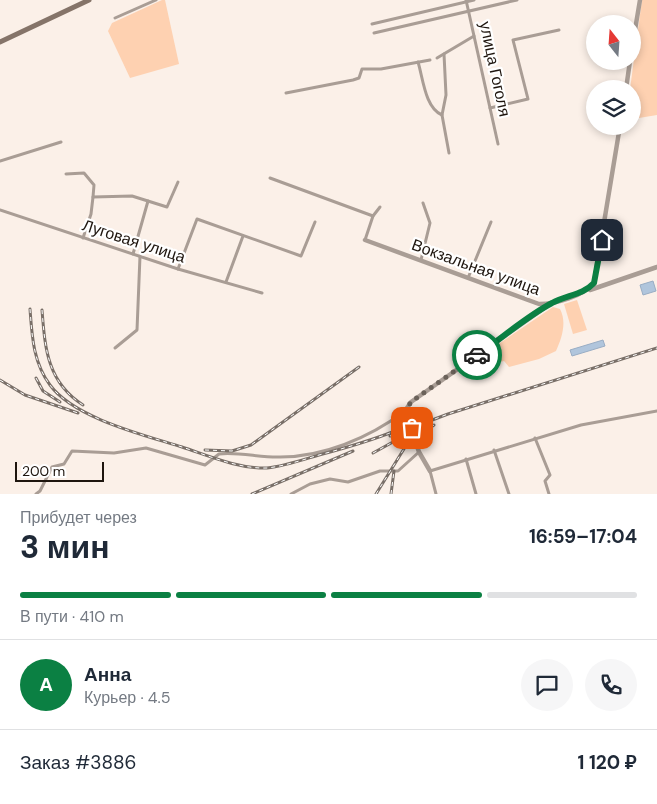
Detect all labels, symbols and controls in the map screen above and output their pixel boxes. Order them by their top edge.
north arrow [586,15,641,70]
map controls [586,15,641,135]
street label: улица Гоголя [475,19,515,119]
button: layers [586,80,641,135]
street label: Луговая улица [80,214,188,268]
pin [581,219,623,261]
icon: home [588,226,616,254]
street label: Вокзальная улица [409,234,543,300]
courier [452,330,502,380]
icon: car [463,341,491,369]
pin [391,407,433,449]
icon: bag [398,414,426,442]
scale bar [15,459,104,482]
text: 200 m [22,462,65,480]
text: Прибудет через [20,507,137,528]
text: 16:59–17:04 [529,524,637,549]
text: 3 мин [20,526,110,568]
text: В пути · 410 m [20,606,124,627]
button: chat [521,659,573,711]
button: phone [585,659,637,711]
text: Анна [84,662,131,687]
text: А [39,672,53,697]
text: Курьер · 4.5 [84,687,171,708]
text: Заказ #3886 [20,750,136,775]
text: 1 120 ₽ [578,750,637,775]

